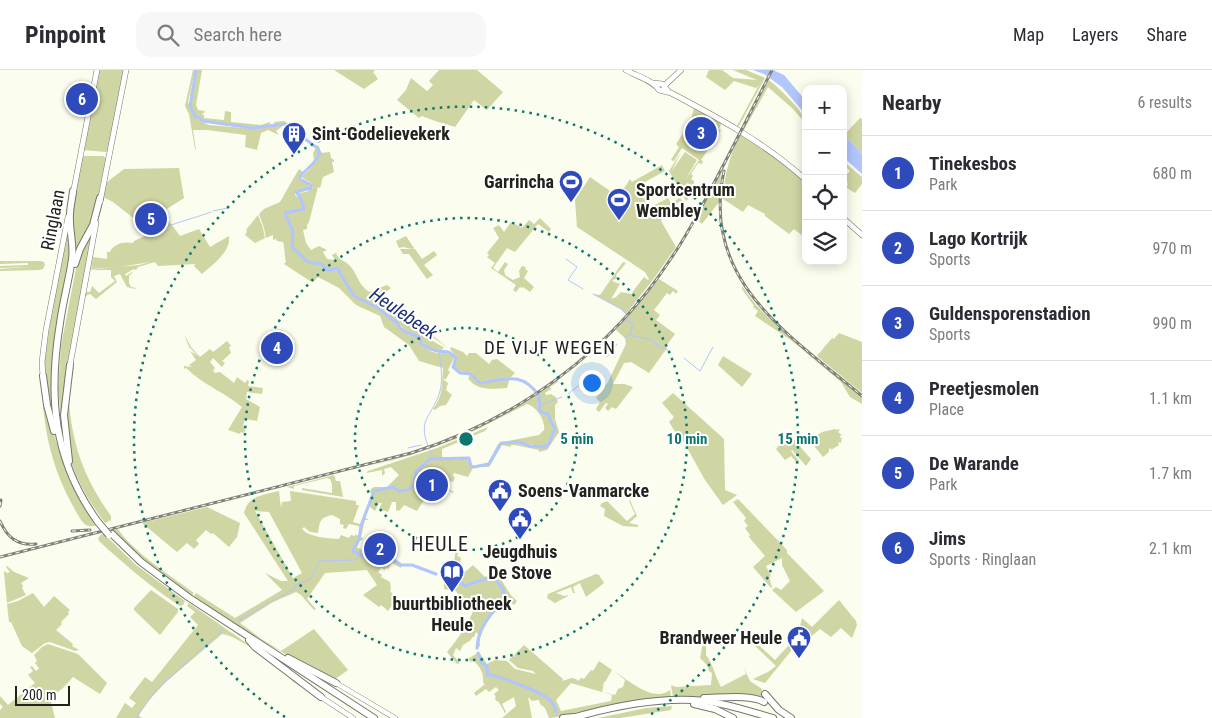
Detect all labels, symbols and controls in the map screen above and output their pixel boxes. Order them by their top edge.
search box [136,12,486,57]
text: Pinpoint [25,21,106,49]
icon: search [154,21,182,49]
text: Search here [194,23,282,46]
text: Map [1013,24,1044,45]
text: Layers [1072,24,1119,45]
text: Share [1147,24,1187,45]
pin: 6 [66,80,98,118]
map controls [802,85,847,265]
button: + [802,85,847,130]
text: Nearby [882,91,941,115]
text: 6 results [1137,93,1192,112]
pin: 3 [685,114,717,152]
building icon: Sint-Godelievekerk [281,121,307,155]
place label: Sint-Godelievekerk [312,123,450,144]
button: − [802,130,847,175]
text: Tinekesbos [929,152,1017,175]
text: 1 [894,164,902,183]
text: 680 m [1153,164,1192,183]
sports icon: Garrincha [558,169,584,203]
place label: Garrincha [484,171,554,192]
button: locate [802,175,847,220]
text: Park [929,175,958,194]
place label: Sportcentrum Wembley [636,179,735,221]
sports icon: Sportcentrum Wembley [606,187,632,221]
street label: Ringlaan [36,188,69,252]
pin: 5 [135,200,167,238]
button: layers [802,220,847,265]
text: Lago Kortrijk [929,227,1028,250]
text: 2 [894,239,902,258]
text: 970 m [1153,239,1192,258]
text: Sports [929,250,971,269]
water label: Heulebeek [366,282,442,345]
text: Guldensporenstadion [929,302,1091,325]
text: 3 [894,314,902,333]
text: 990 m [1153,314,1192,333]
text: Sports [929,325,971,344]
pin: 4 [261,329,293,367]
district label: DE VIJF WEGEN [484,336,616,359]
your location [579,370,605,396]
text: Preetjesmolen [929,377,1039,400]
text: 4 [894,389,902,408]
text: 1.1 km [1149,389,1192,408]
text: Place [929,400,964,419]
centre of rings [457,430,475,448]
text: 5 min [560,430,594,448]
text: 10 min [667,430,707,448]
text: 15 min [778,430,818,448]
text: De Warande [929,452,1019,475]
text: 5 [894,464,902,483]
text: 1.7 km [1149,464,1192,483]
pin: 1 [416,466,448,504]
text: Park [929,475,958,494]
public building icon: Soens-Vanmarcke [487,478,513,512]
place label: Soens-Vanmarcke [518,480,649,501]
public building icon: Jeugdhuis De Stove [507,506,533,540]
text: Jims [929,527,966,550]
pin: 2 [364,530,396,568]
district label: HEULE [411,532,469,556]
text: 6 [894,539,902,558]
text: 2.1 km [1149,539,1192,558]
place label: Jeugdhuis De Stove [483,541,557,583]
text: Sports · Ringlaan [929,550,1036,569]
library icon: buurtbibliotheek Heule [439,559,465,593]
place label: buurtbibliotheek Heule [392,593,512,635]
public building icon: Brandweer Heule [786,625,812,659]
place label: Brandweer Heule [660,627,782,648]
scale bar [15,683,70,706]
text: 200 m [22,687,57,703]

